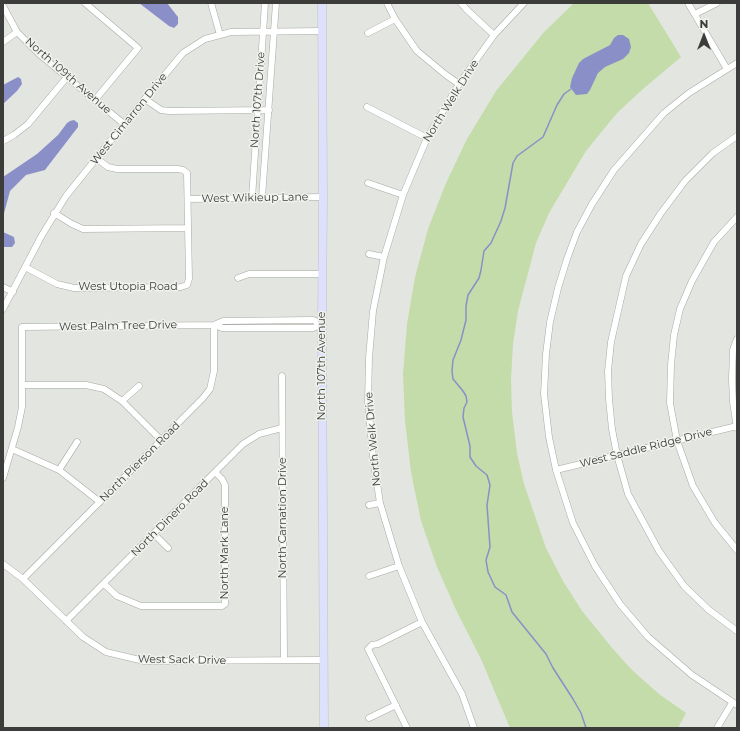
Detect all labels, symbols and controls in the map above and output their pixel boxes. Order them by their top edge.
north arrow [684,16,724,56]
text: N [700,17,708,31]
street label: North 109th Avenue [22,35,114,117]
street label: North 107th Drive [248,52,268,148]
street label: North Welk Drive [420,57,482,145]
street label: West Cimarron Drive [88,70,170,168]
street label: West Wikieup Lane [201,190,309,206]
street label: West Utopia Road [78,280,178,294]
street label: North 107th Avenue [315,312,329,420]
street label: West Palm Tree Drive [59,318,177,334]
street label: North Welk Drive [362,391,384,487]
street label: North Pierson Road [97,419,183,505]
street label: West Saddle Ridge Drive [578,425,714,471]
street label: North Carnation Drive [276,457,290,579]
street label: North Dinero Road [129,477,211,559]
street label: North Mark Lane [218,506,232,600]
street label: West Sack Drive [138,653,226,667]

